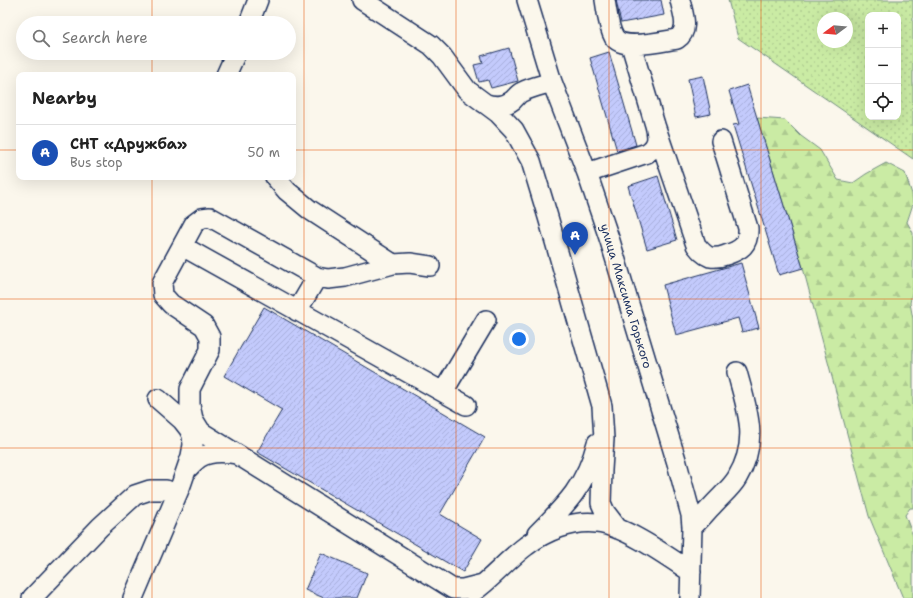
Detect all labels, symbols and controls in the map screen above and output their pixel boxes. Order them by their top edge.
north arrow [817,12,853,48]
map controls [865,12,901,120]
button: + [865,12,901,48]
search box [16,16,296,60]
icon: search [30,27,52,49]
text: Search here [62,28,148,48]
button: − [865,48,901,84]
button: locate [865,84,901,120]
text: Nearby [32,87,97,109]
text: СНТ «Дружба» [70,134,187,154]
text: A [40,144,50,161]
text: 50 m [247,144,280,161]
text: Bus stop [70,154,122,171]
pin: A [562,222,588,255]
street label: улица Максима Горького [596,222,656,370]
your location [509,329,529,349]

